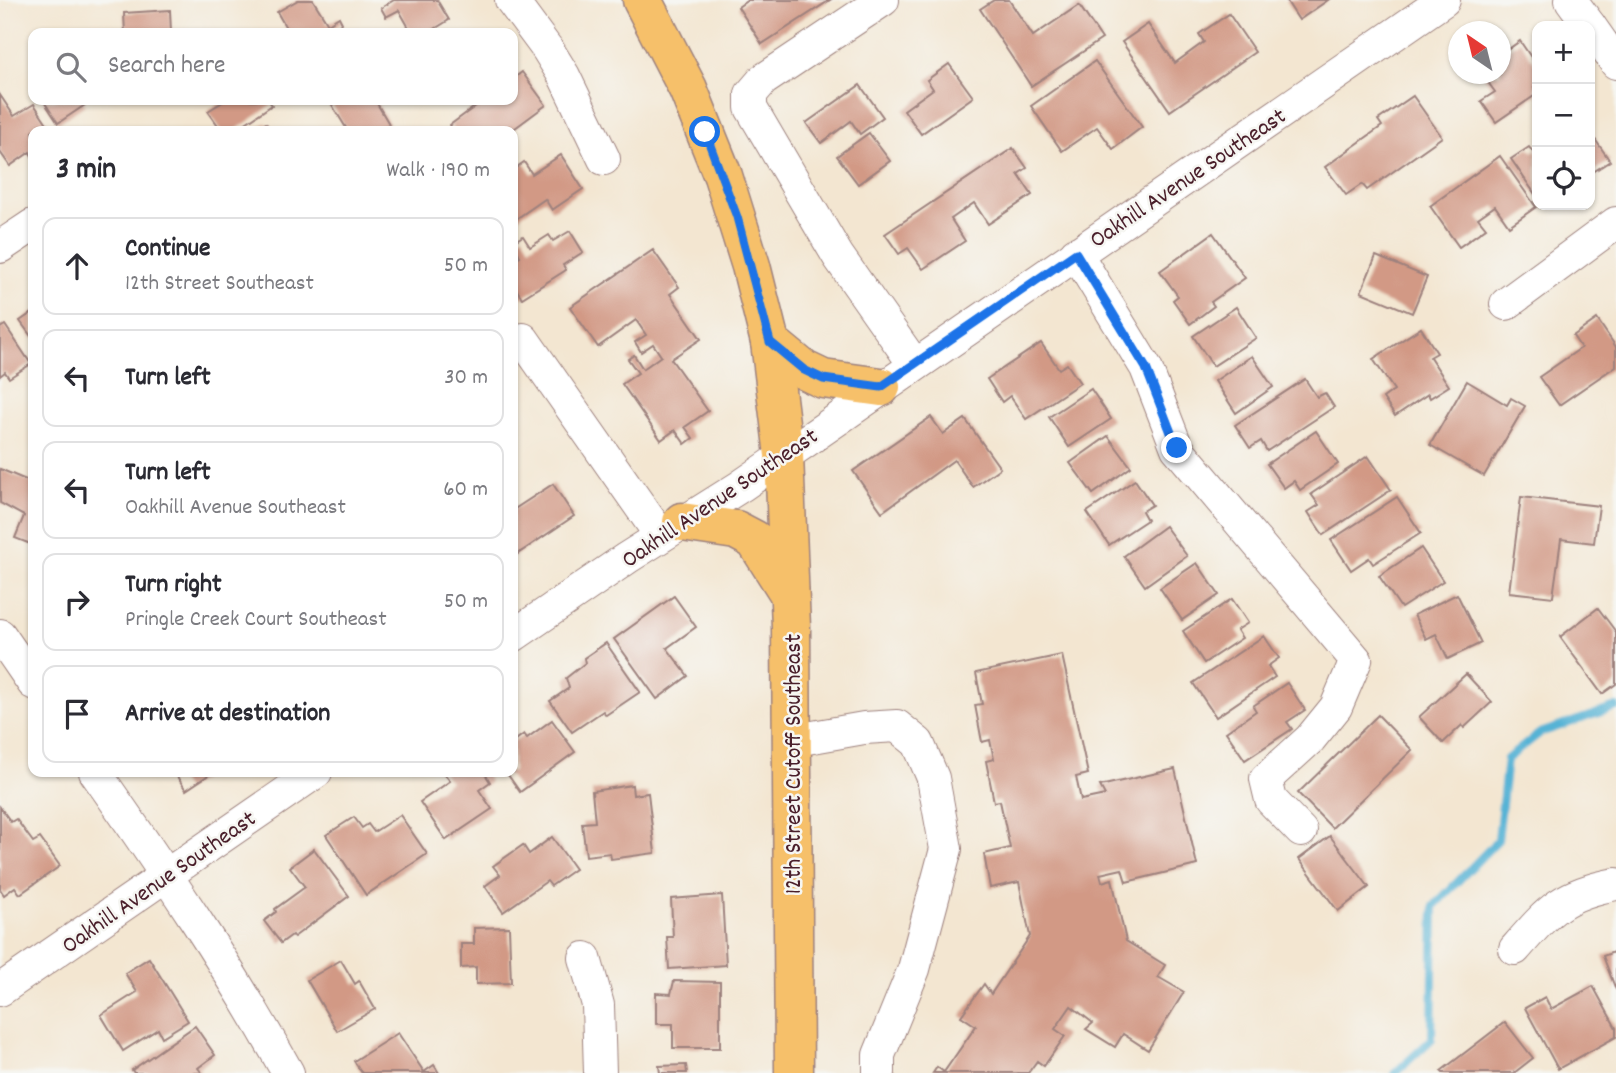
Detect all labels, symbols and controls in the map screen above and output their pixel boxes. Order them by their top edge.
north arrow [1448,21,1511,84]
map controls [1532,21,1595,210]
button: + [1532,21,1595,84]
search box [28,28,518,105]
icon: search [52,48,90,86]
text: Search here [108,48,226,85]
button: − [1532,84,1595,147]
street label: Oakhill Avenue Southeast [1084,101,1294,258]
route start [689,116,720,147]
button: locate [1532,147,1595,210]
text: 3 min [56,150,116,193]
text: Walk · 190 m [386,155,490,188]
text: Continue [125,231,210,268]
icon: ahead [58,247,96,285]
text: 50 m [444,250,488,283]
text: 12th Street Southeast [125,268,314,301]
icon: left [58,359,96,397]
text: Turn left [125,360,211,397]
text: 30 m [444,362,488,395]
street label: Oakhill Avenue Southeast [616,421,826,578]
route end [1161,432,1192,463]
text: Turn left [125,455,211,492]
icon: left [58,471,96,509]
text: 60 m [443,474,488,507]
text: Oakhill Avenue Southeast [125,492,346,525]
text: Turn right [125,567,222,604]
icon: right [58,583,96,621]
text: 50 m [444,586,488,619]
text: Pringle Creek Court Southeast [125,604,387,637]
street label: 12th Street Cutoff Southeast [778,634,812,894]
icon: arrive [58,695,96,733]
text: Arrive at destination [125,696,330,733]
street label: Oakhill Avenue Southeast [56,803,264,964]

